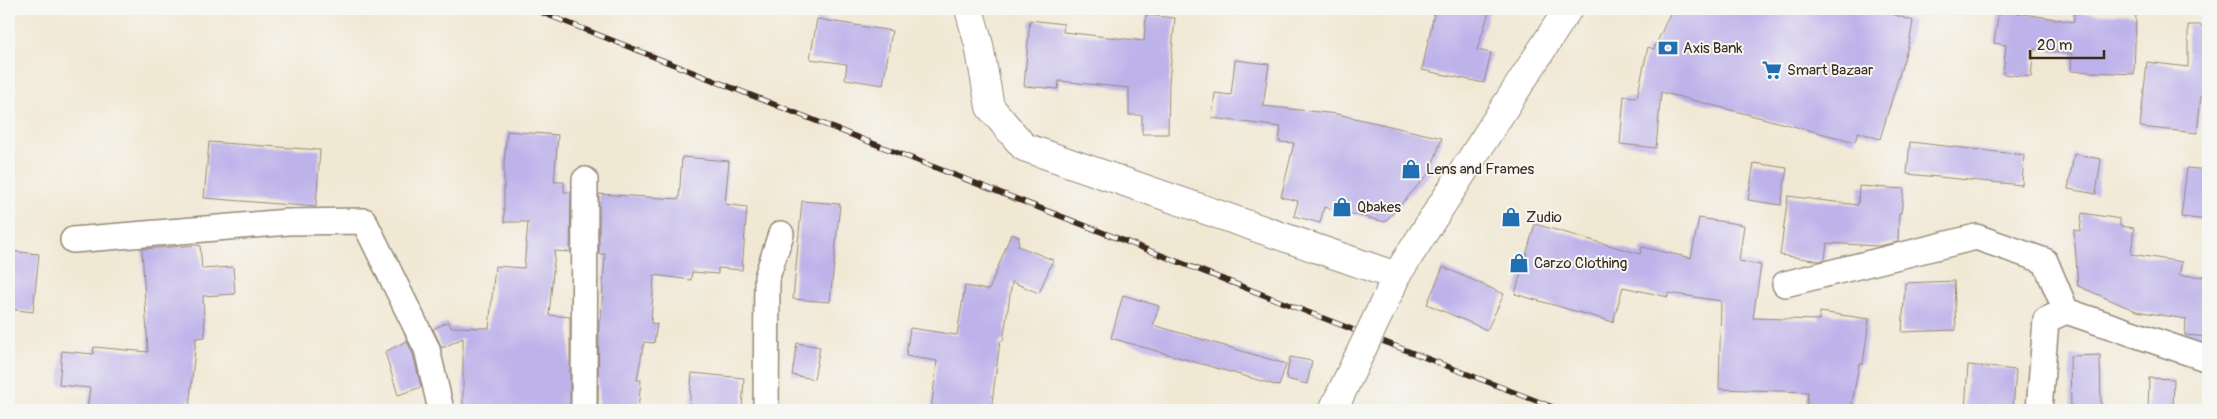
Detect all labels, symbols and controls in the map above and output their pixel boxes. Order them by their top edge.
scale bar [2030,28,2103,60]
text: 20 m [2037,36,2072,55]
bank icon: Axis Bank [1657,37,1679,59]
place label: Axis Bank [1683,39,1743,58]
supermarket icon: Smart Bazaar [1761,59,1783,81]
place label: Smart Bazaar [1787,61,1874,80]
shop icon: Lens and Frames [1400,158,1422,180]
place label: Lens and Frames [1426,160,1534,179]
shop icon: Qbakes [1331,196,1353,218]
place label: Qbakes [1357,198,1401,217]
shop icon: Zudio [1500,206,1522,228]
place label: Zudio [1526,208,1562,227]
shop icon: Carzo Clothing [1508,252,1530,274]
place label: Carzo Clothing [1534,254,1627,273]

